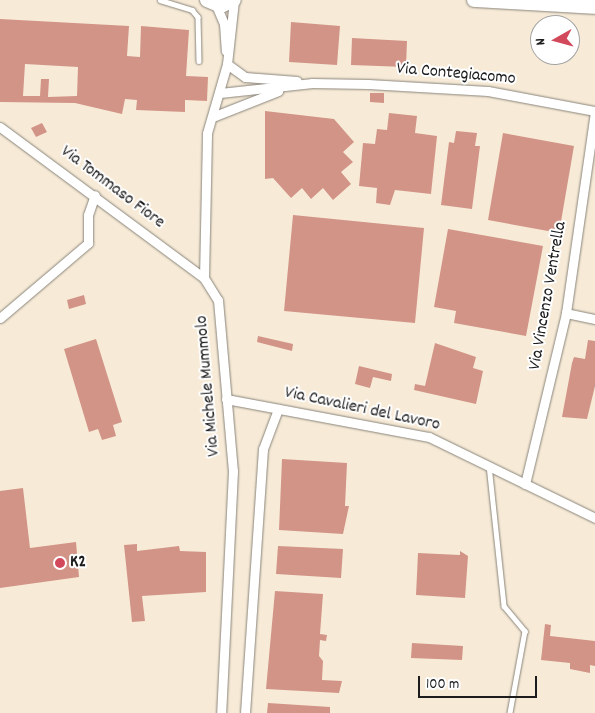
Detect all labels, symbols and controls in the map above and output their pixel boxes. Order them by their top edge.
north arrow [530,15,580,65]
text: N [531,37,551,46]
street label: Via Contegiacomo [396,59,516,91]
street label: Via Tommaso Fiore [56,142,168,234]
street label: Via Vincenzo Ventrella [525,220,573,372]
street label: Via Michele Mummolo [192,315,226,457]
street label: Via Cavalieri del Lavoro [282,383,442,437]
place label: K2 [70,552,86,574]
marker: K2 [54,557,66,569]
scale bar [420,666,539,698]
text: 100 m [426,674,459,696]

